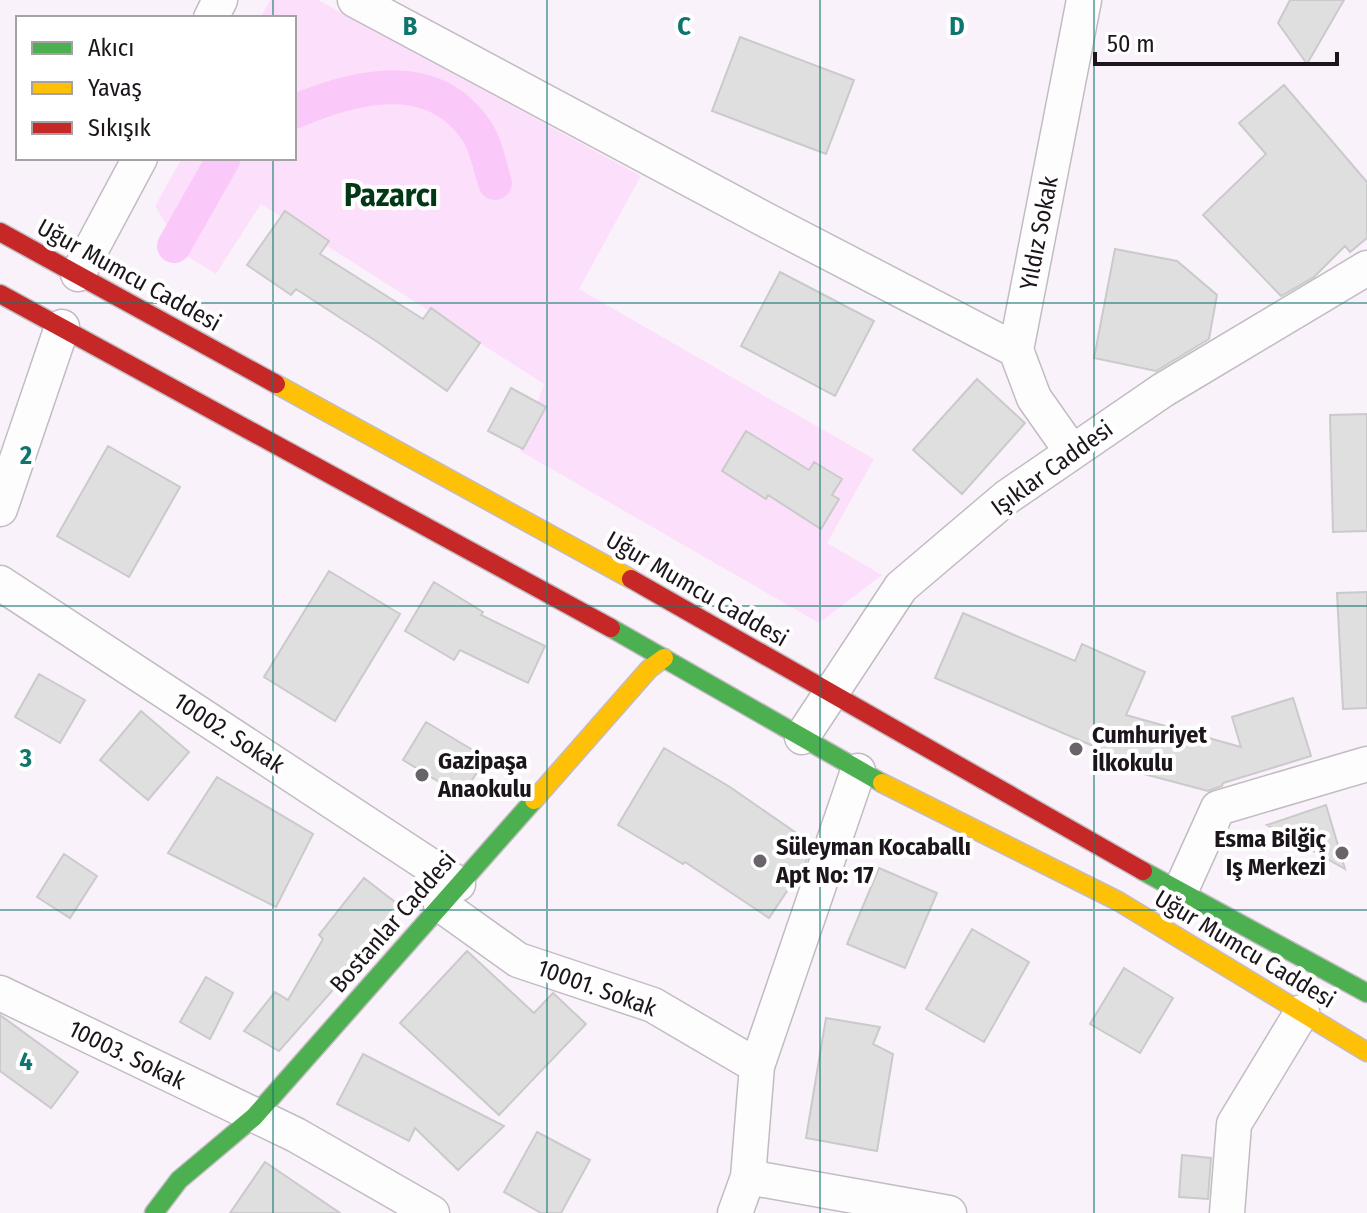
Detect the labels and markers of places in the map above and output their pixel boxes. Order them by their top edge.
place label: Cumhuriyet İlkokulu [1092,721,1207,777]
marker: Cumhuriyet İlkokulu [1067,740,1085,758]
place label: Gazipaşa Anaokulu [437,747,532,803]
marker: Gazipaşa Anaokulu [413,766,431,784]
place label: Esma Bilğiç Iş Merkezi [1214,825,1327,881]
place label: Süleyman Kocaballı Apt No: 17 [775,833,971,889]
marker: Esma Bilğiç Iş Merkezi [1333,844,1351,862]
marker: Süleyman Kocaballı Apt No: 17 [751,852,769,870]

